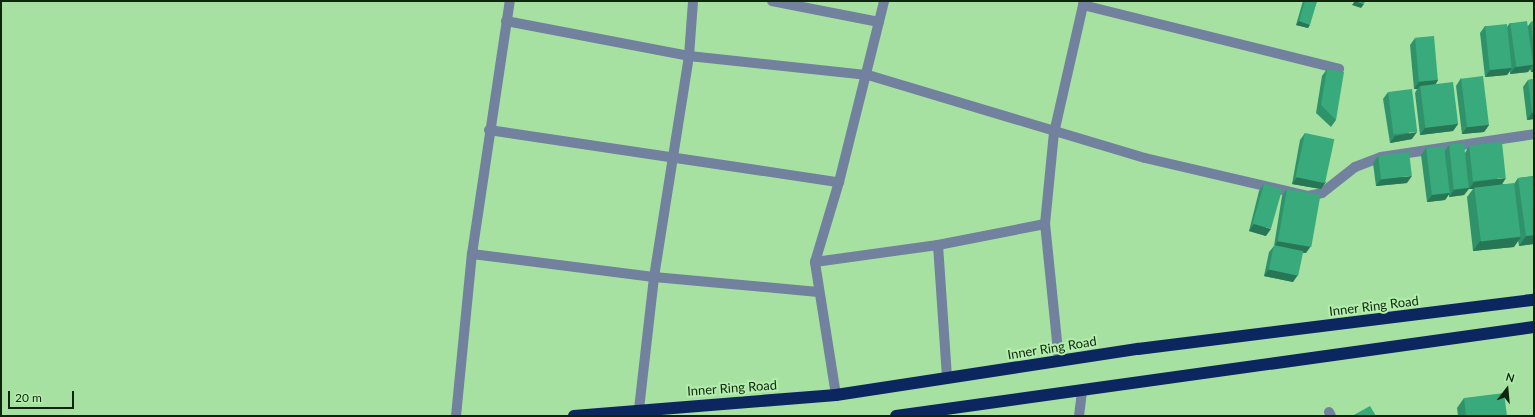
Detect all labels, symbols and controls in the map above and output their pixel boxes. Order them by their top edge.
street label: Inner Ring Road [1328,293,1420,319]
street label: Inner Ring Road [1006,333,1098,363]
north arrow [1487,369,1527,409]
text: N [1505,370,1516,384]
street label: Inner Ring Road [686,377,778,399]
scale bar [10,383,76,409]
text: 20 m [15,390,42,405]

